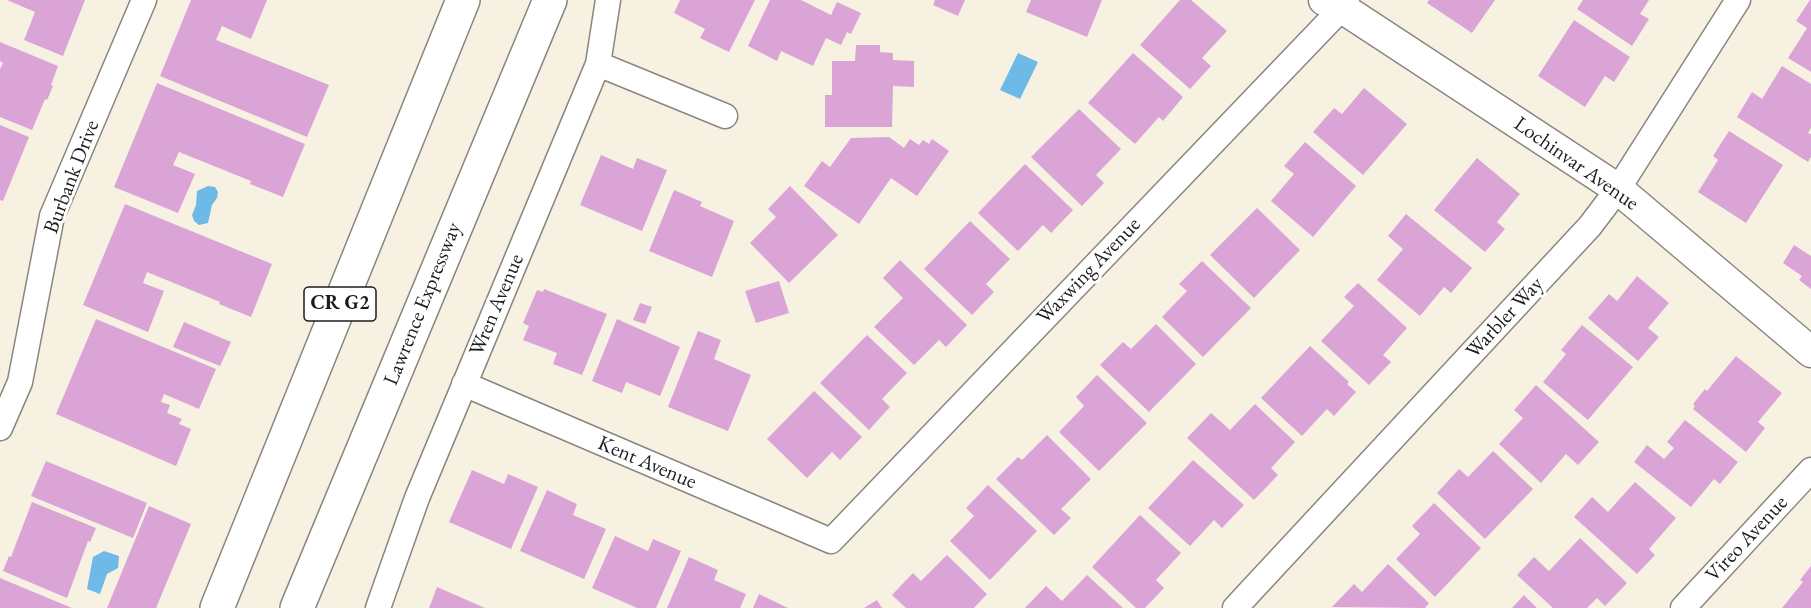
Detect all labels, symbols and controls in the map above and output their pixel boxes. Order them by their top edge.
street label: Lochinvar Avenue [1509,112,1643,216]
street label: Burbank Drive [39,117,105,237]
street label: Waxwing Avenue [1032,212,1146,330]
street label: Lawrence Expressway [379,219,467,389]
street label: Wren Avenue [464,250,530,360]
street label: Warbler Way [1461,272,1549,364]
road number: CR G2 [304,287,376,321]
street label: Kent Avenue [594,431,700,495]
street label: Vireo Avenue [1701,491,1793,587]

